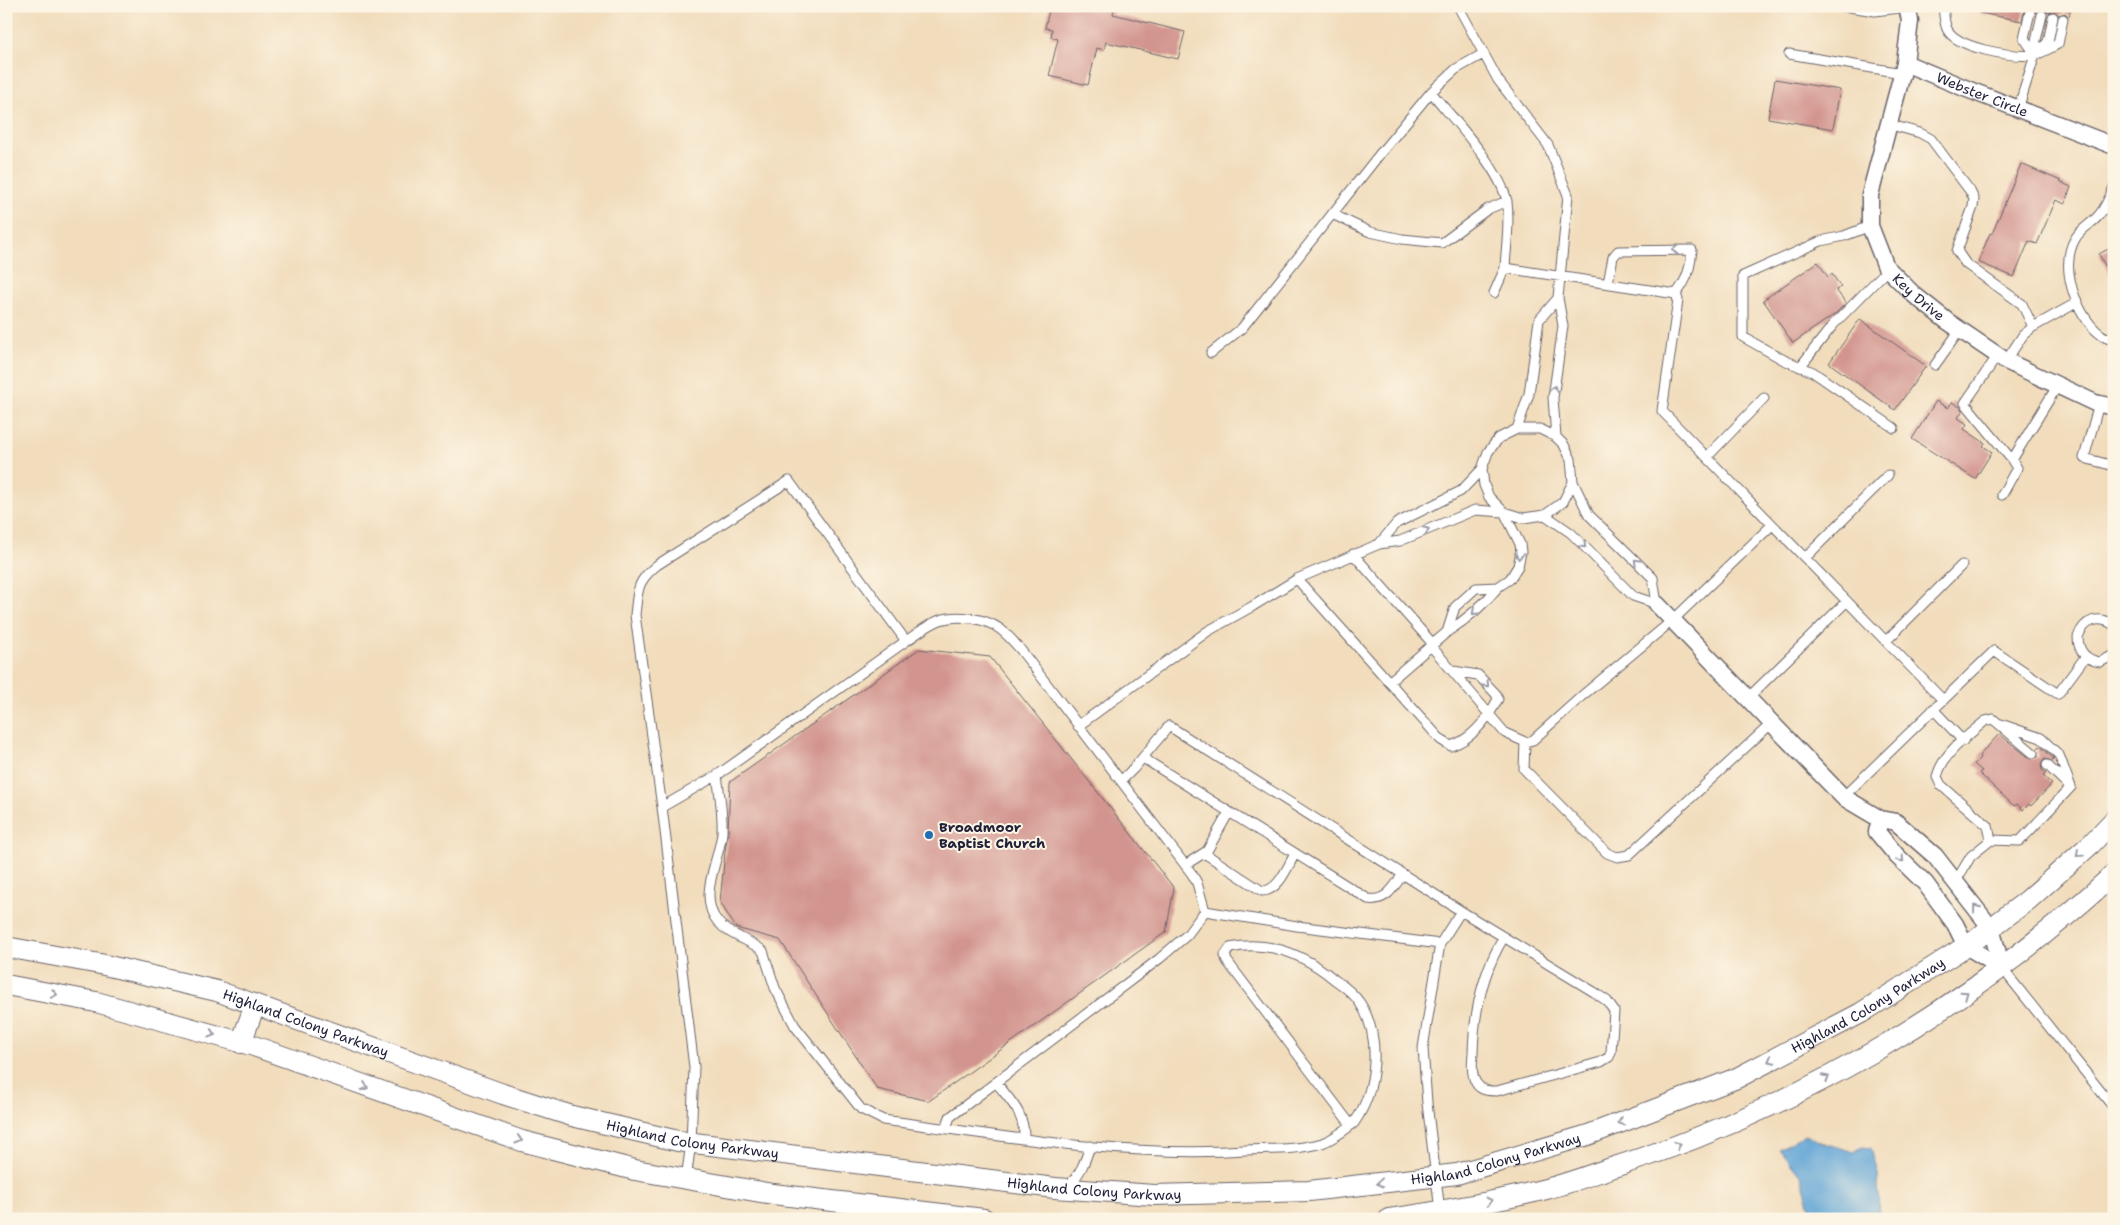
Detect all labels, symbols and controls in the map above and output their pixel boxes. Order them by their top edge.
street label: Webster Circle [1934,68,2031,121]
one-way arrow [1670,244,1678,255]
street label: Key Drive [1889,270,1948,325]
one-way arrow [1549,384,1559,393]
one-way arrow [1421,526,1430,537]
one-way arrow [1577,539,1586,548]
one-way arrow [1514,553,1525,561]
one-way arrow [1634,559,1643,568]
one-way arrow [1471,606,1480,615]
one-way arrow [1480,678,1489,687]
place label: Broadmoor Baptist Church [939,818,1045,852]
marker: Broadmoor Baptist Church [923,829,935,841]
one-way arrow [2076,848,2085,857]
one-way arrow [1895,853,1904,862]
one-way arrow [1973,904,1982,914]
street label: Highland Colony Parkway [1788,953,1948,1057]
street label: Highland Colony Parkway [220,985,391,1061]
one-way arrow [50,989,59,999]
one-way arrow [1959,991,1969,1000]
one-way arrow [207,1029,215,1039]
one-way arrow [1767,1054,1776,1064]
one-way arrow [1821,1074,1830,1084]
one-way arrow [360,1081,369,1091]
street label: Highland Colony Parkway [604,1115,780,1163]
one-way arrow [1617,1116,1626,1127]
street label: Highland Colony Parkway [1410,1129,1583,1188]
one-way arrow [514,1134,522,1144]
one-way arrow [1673,1141,1682,1152]
street label: Highland Colony Parkway [1006,1173,1182,1204]
one-way arrow [1375,1177,1383,1188]
one-way arrow [1485,1196,1493,1207]

